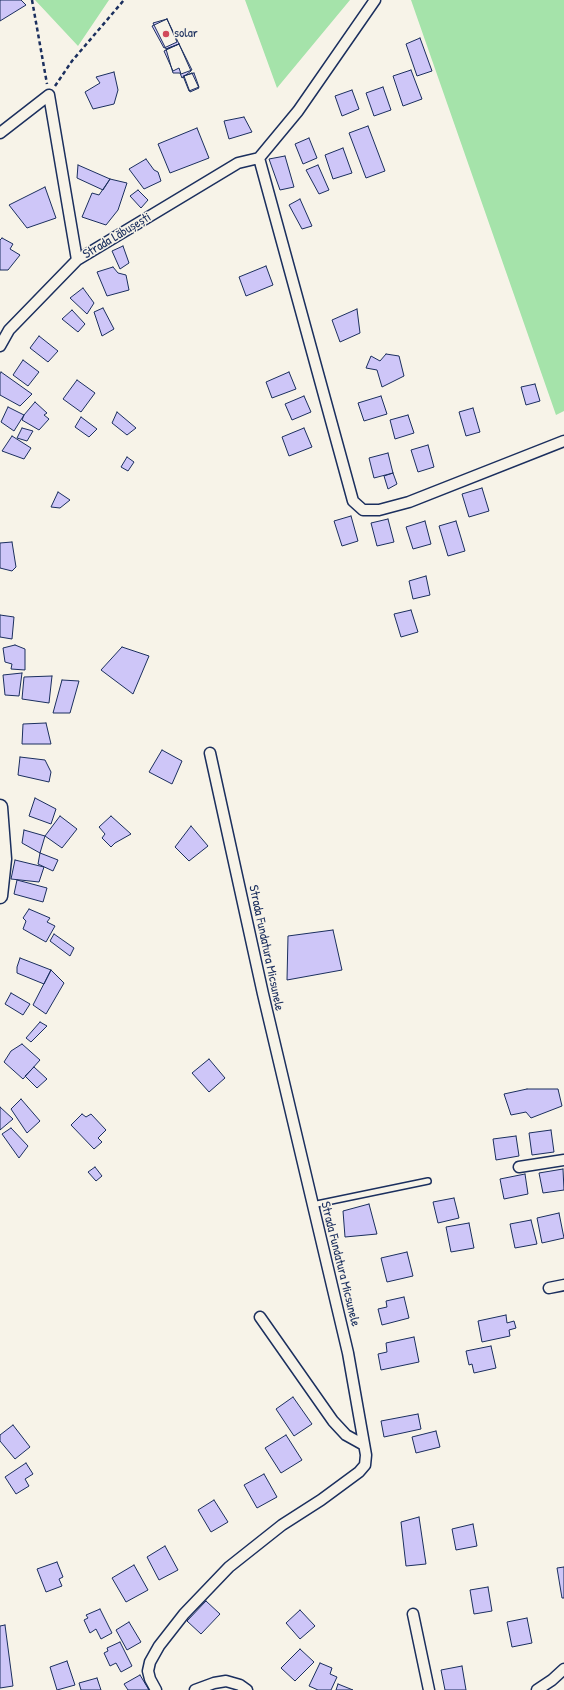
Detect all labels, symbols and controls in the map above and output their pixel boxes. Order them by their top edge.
place label: solar [174,26,198,42]
marker: solar [161,29,171,39]
street label: Strada Lăbușești [80,210,154,262]
street label: Strada Fundatura Micsunele [245,884,287,1012]
street label: Strada Fundatura Micsunele [317,1200,363,1328]

